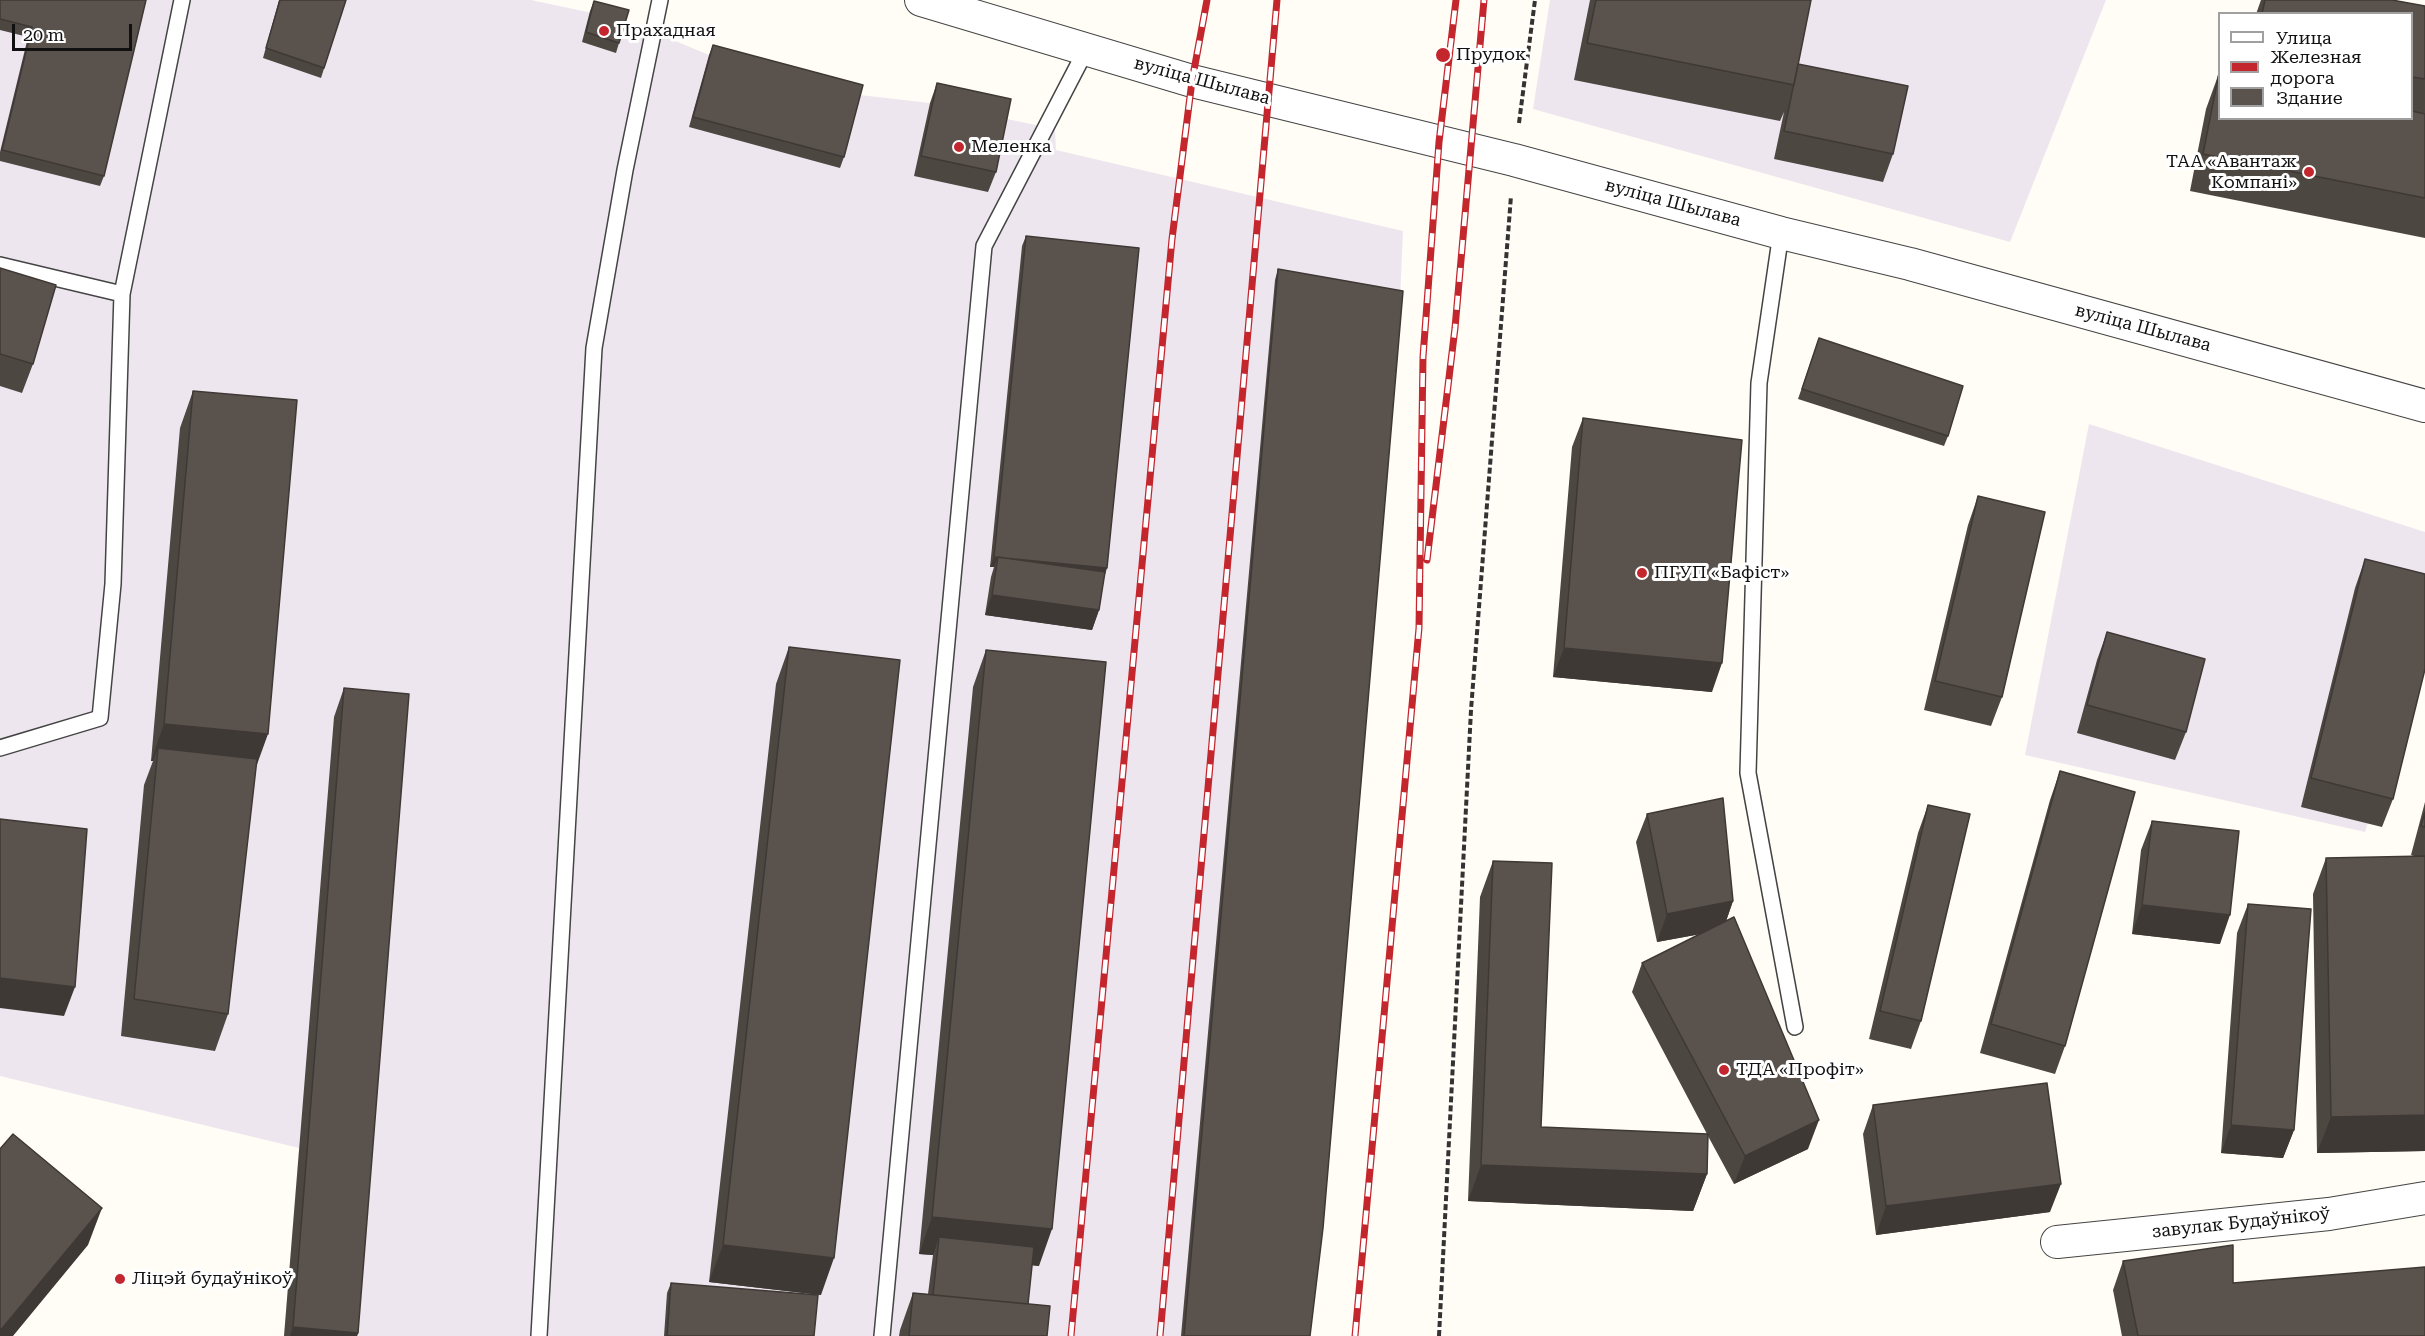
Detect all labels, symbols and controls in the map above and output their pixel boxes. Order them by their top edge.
scale bar [15,12,135,50]
legend [2218,12,2413,120]
place label: Прахадная [616,20,716,42]
text: 20 m [23,24,64,45]
marker: Прахадная [597,24,611,38]
text: Улица [2276,27,2332,48]
place label: Прудок [1456,44,1526,66]
marker: Прудок [1434,46,1452,64]
text: Железная дорога [2271,46,2361,88]
street label: вуліца Шылава [1132,52,1272,110]
text: Здание [2276,87,2343,108]
place label: Меленка [971,136,1051,158]
marker: Меленка [952,140,966,154]
place label: ТАА «Авантаж Компані» [2166,151,2297,194]
marker: ТАА «Авантаж Компані» [2302,165,2316,179]
street label: вуліца Шылава [1603,174,1743,232]
street label: вуліца Шылава [2073,299,2213,357]
place label: ПГУП «Бафіст» [1654,562,1789,584]
marker: ПГУП «Бафіст» [1635,566,1649,580]
place label: ТДА «Профіт» [1736,1059,1864,1081]
marker: ТДА «Профіт» [1717,1063,1731,1077]
street label: завулак Будаўнікоў [2151,1203,2331,1243]
place label: Ліцэй будаўнікоў [132,1268,293,1290]
marker: Ліцэй будаўнікоў [113,1272,127,1286]

